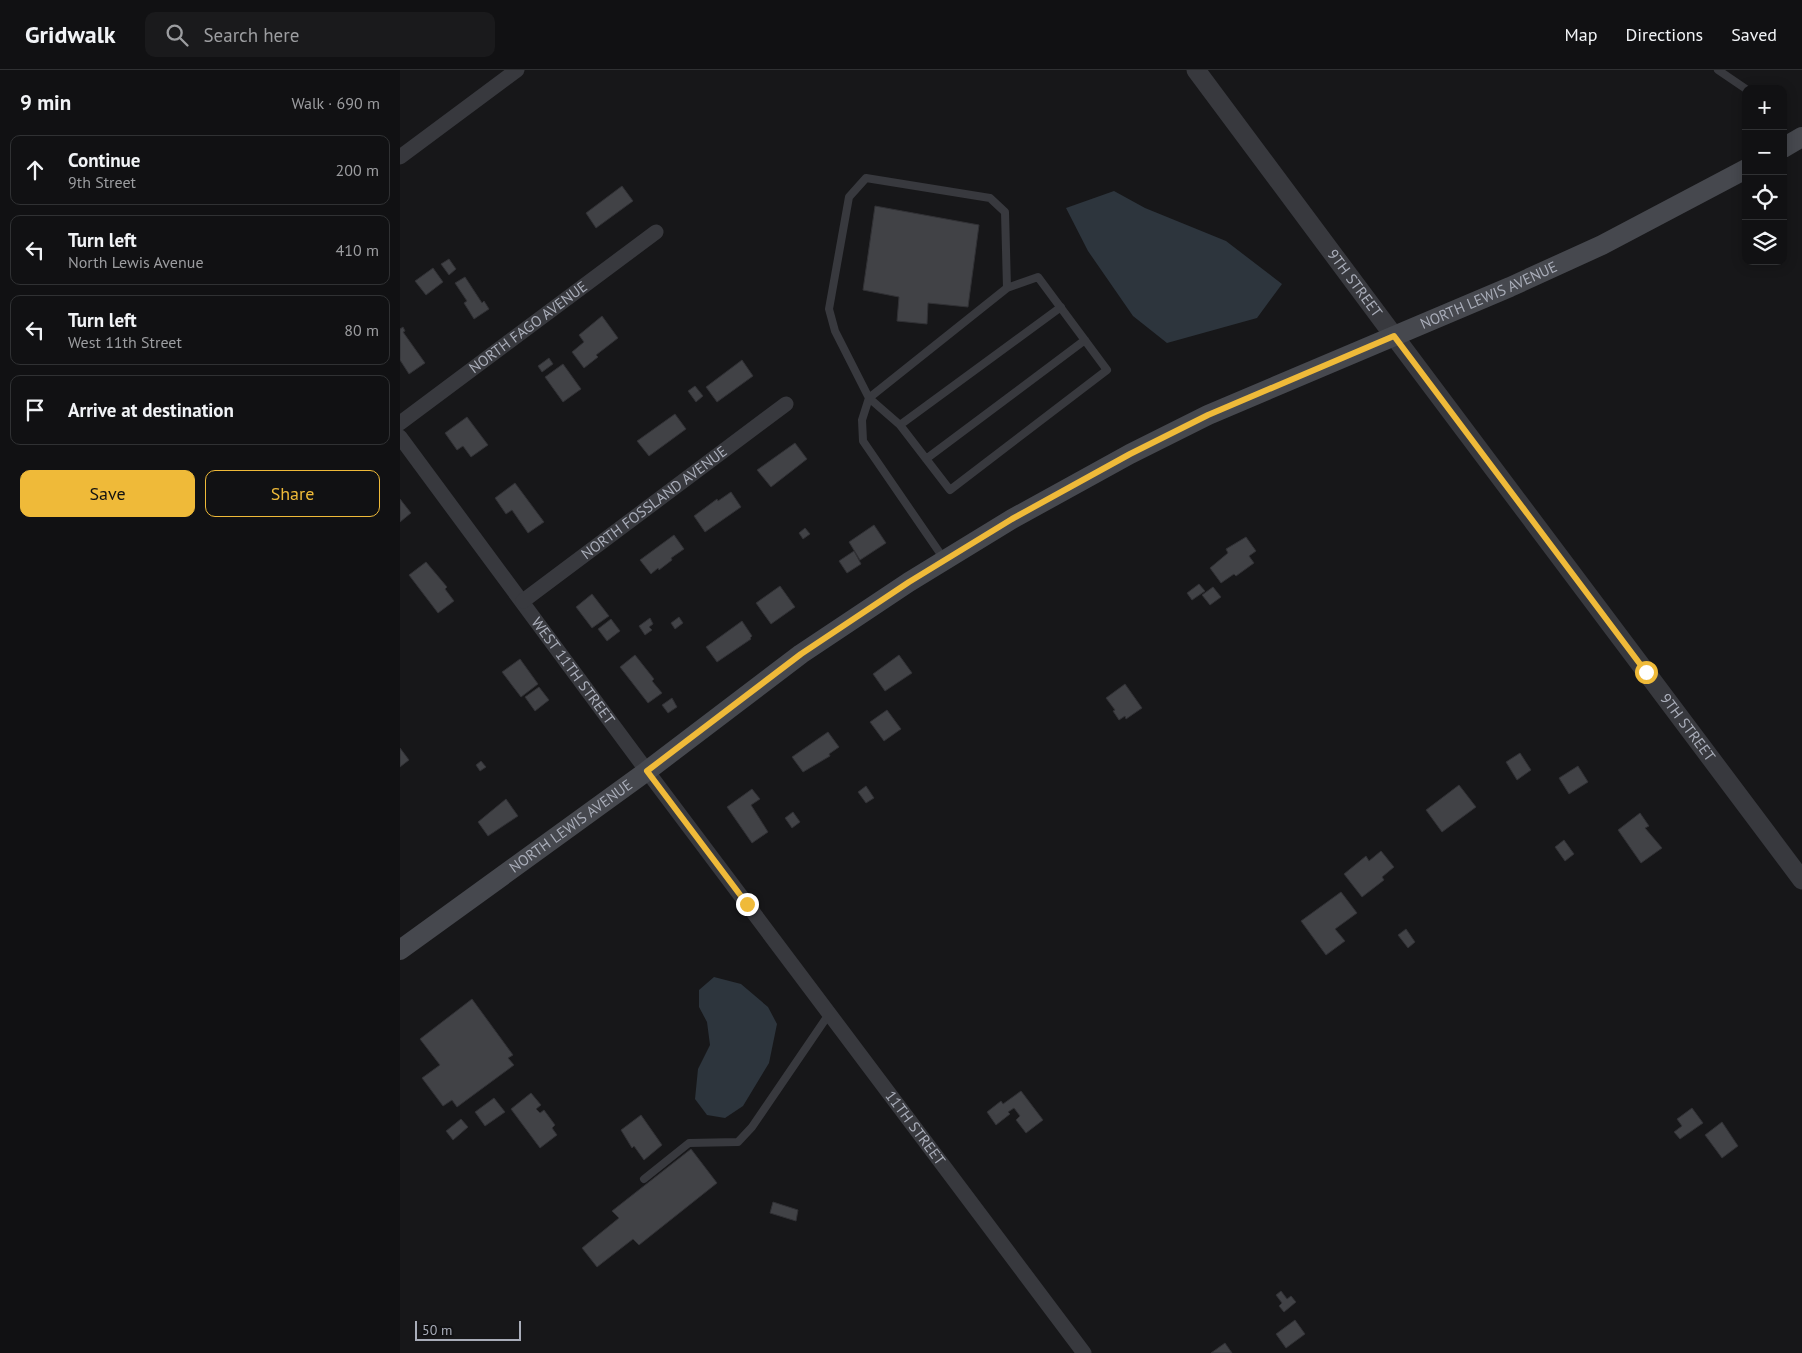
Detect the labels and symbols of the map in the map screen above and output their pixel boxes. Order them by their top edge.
street label: 9TH STREET [1324,245,1387,321]
street label: NORTH LEWIS AVENUE [1417,257,1560,333]
street label: NORTH FAGO AVENUE [465,277,591,377]
street label: NORTH FOSSLAND AVENUE [577,441,731,563]
street label: WEST 11TH STREET [528,613,620,729]
route start [1635,661,1658,684]
street label: 9TH STREET [1656,689,1720,766]
street label: NORTH LEWIS AVENUE [505,775,636,877]
route end [736,893,759,916]
street label: 11TH STREET [881,1087,950,1169]
scale bar [415,1318,521,1341]

